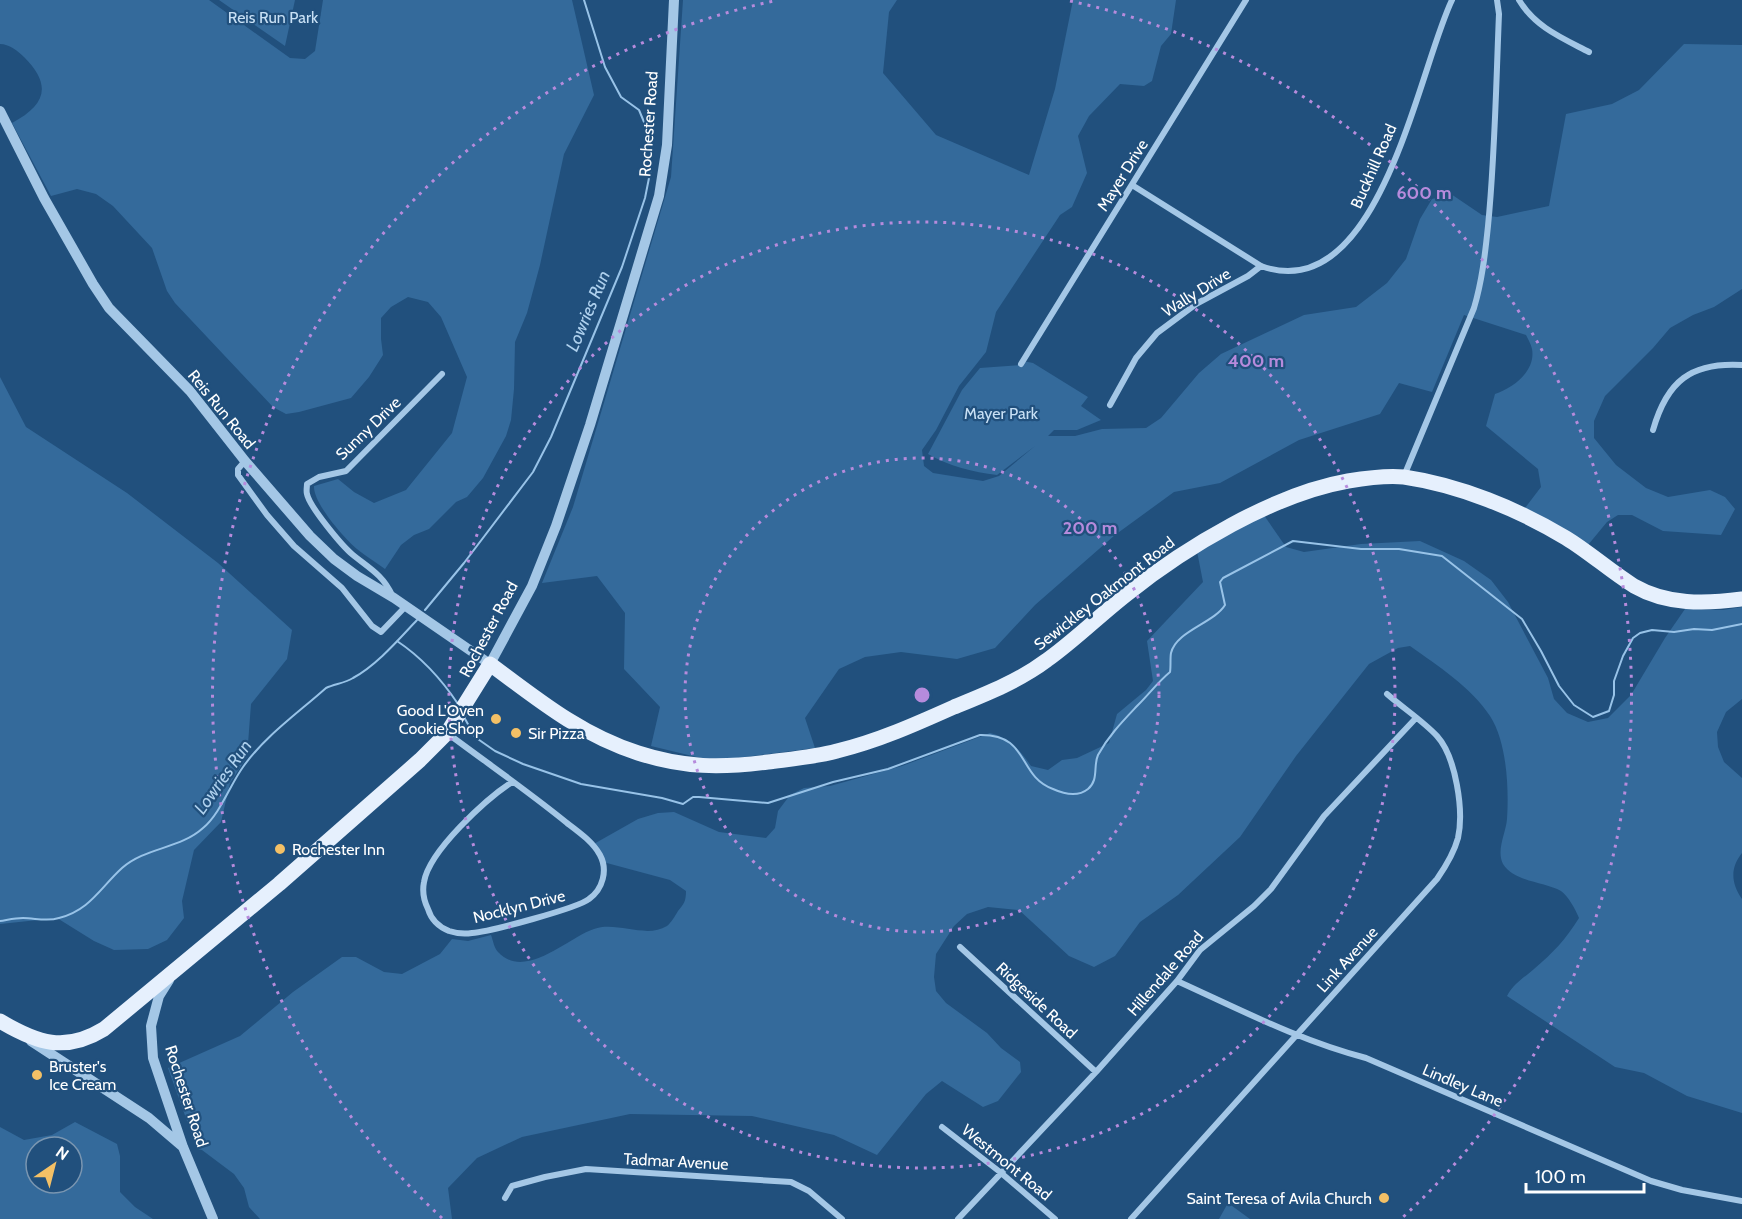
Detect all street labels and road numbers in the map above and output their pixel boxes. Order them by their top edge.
street label: Rochester Road [635,71,662,177]
street label: Buckhill Road [1346,121,1400,211]
street label: Mayer Drive [1093,136,1152,215]
street label: Wally Drive [1159,264,1234,321]
street label: Reis Run Road [184,366,259,453]
street label: Sunny Drive [332,393,405,464]
street label: Sewickley Oakmont Road [1030,533,1178,654]
street label: Rochester Road [455,578,522,680]
street label: Nocklyn Drive [471,886,567,927]
street label: Link Avenue [1313,923,1382,996]
street label: Hillendale Road [1123,927,1207,1020]
street label: Ridgeside Road [992,958,1081,1043]
street label: Rochester Road [161,1043,212,1149]
street label: Lindley Lane [1420,1060,1506,1111]
street label: Westmont Road [958,1120,1055,1204]
street label: Tadmar Avenue [623,1149,729,1174]

